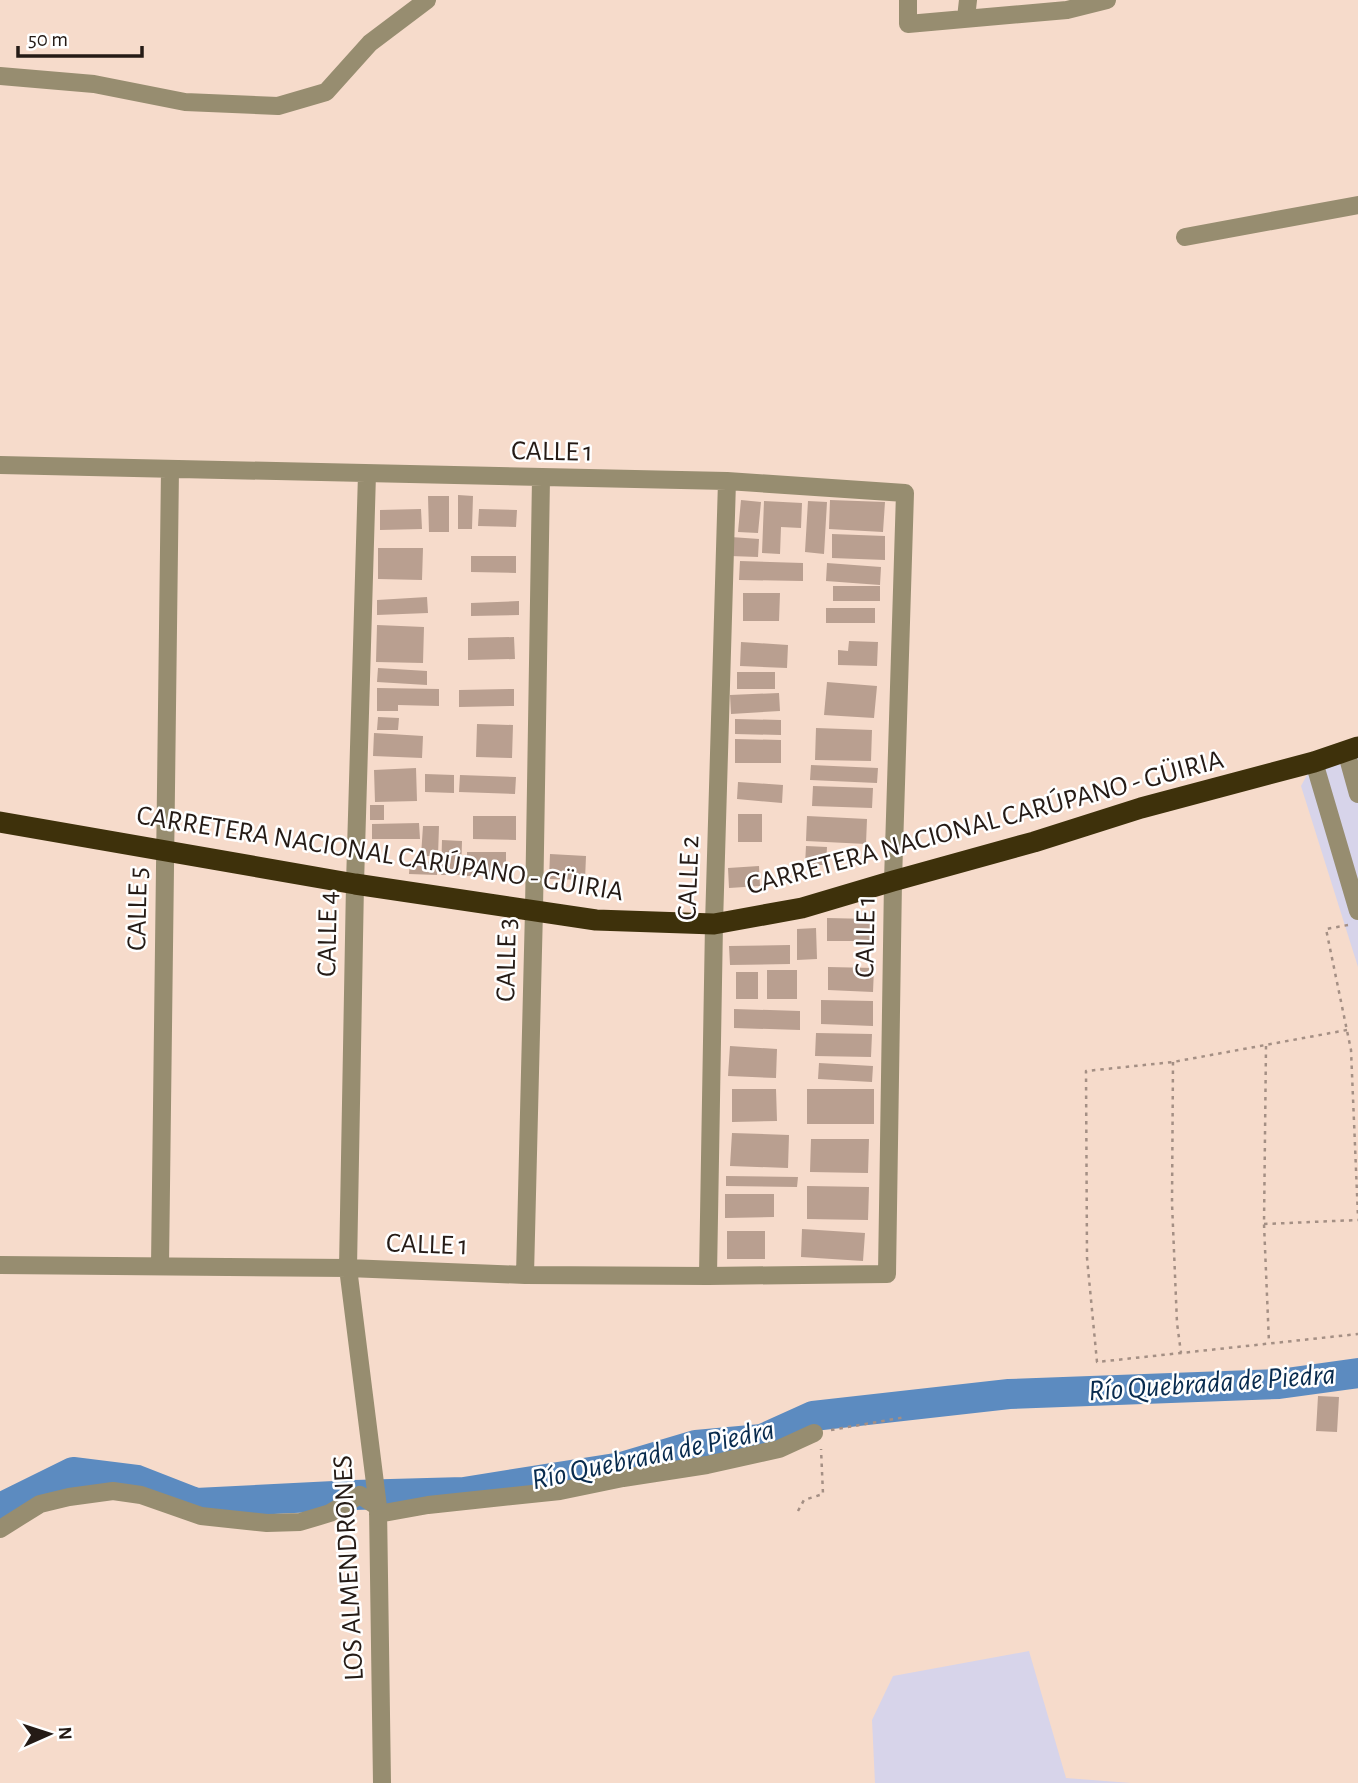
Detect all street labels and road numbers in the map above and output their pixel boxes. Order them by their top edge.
street label: CALLE 1 [511,437,593,467]
street label: CARRETERA NACIONAL CARÚPANO - GÜIRIA [743,743,1227,900]
street label: CARRETERA NACIONAL CARÚPANO - GÜIRIA [135,799,626,906]
street label: CALLE 2 [674,835,704,921]
street label: CALLE 5 [123,867,153,951]
street label: CALLE 4 [313,891,343,977]
street label: CALLE 1 [851,896,881,978]
street label: CALLE 3 [492,918,522,1002]
street label: CALLE 1 [386,1230,468,1260]
street label: LOS ALMENDRONES [329,1455,369,1681]

